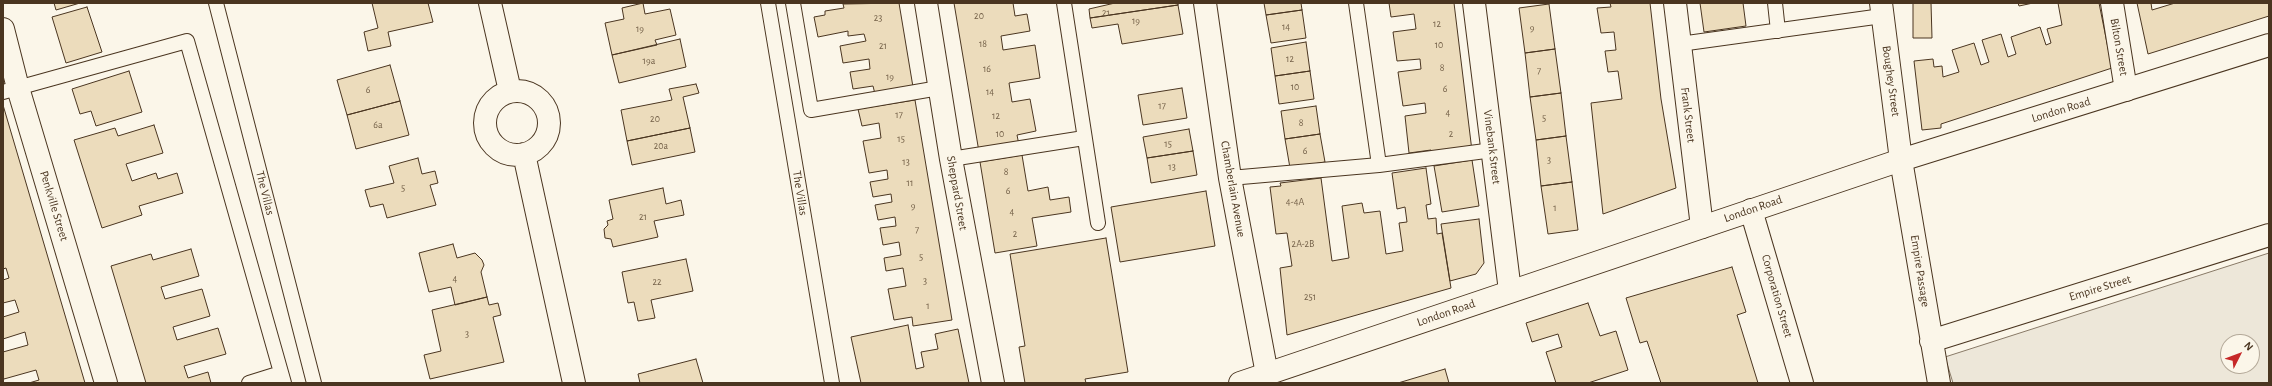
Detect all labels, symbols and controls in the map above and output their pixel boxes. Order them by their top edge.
house number: 21 [1102,7,1110,19]
house number: 20 [974,10,984,22]
house number: 23 [874,12,882,24]
house number: 19 [1132,15,1140,27]
street label: Bilton Street [2107,17,2131,77]
house number: 12 [1433,18,1441,30]
house number: 14 [1282,21,1290,33]
house number: 9 [1530,22,1534,34]
house number: 19 [636,23,644,35]
house number: 18 [979,38,987,50]
house number: 10 [1435,39,1443,51]
house number: 21 [879,40,887,52]
street label: Boughey Street [1879,45,1903,117]
house number: 12 [1286,53,1294,65]
house number: 19a [643,55,655,67]
house number: 8 [1440,62,1444,74]
house number: 16 [983,63,991,75]
house number: 7 [1537,65,1541,77]
house number: 19 [886,71,894,83]
house number: 10 [1291,81,1299,93]
house number: 6 [1443,83,1447,95]
house number: 6 [366,84,370,96]
house number: 14 [986,86,994,98]
street label: Frank Street [1677,86,1699,144]
street label: London Road [2030,94,2092,126]
house number: 17 [1158,100,1166,112]
house number: 4 [1446,107,1450,119]
house number: 17 [895,109,903,121]
street label: Vinebank Street [1480,109,1504,185]
house number: 12 [992,110,1000,122]
house number: 5 [1542,112,1546,124]
house number: 20 [650,113,660,125]
house number: 8 [1299,117,1303,129]
house number: 6a [373,119,383,131]
house number: 10 [996,128,1004,140]
house number: 2 [1449,128,1453,140]
house number: 15 [897,133,905,145]
house number: 15 [1164,138,1172,150]
house number: 20a [654,140,668,152]
street label: Chamberlain Avenue [1217,140,1249,238]
house number: 6 [1303,145,1307,157]
house number: 3 [1547,154,1551,166]
street label: Sheppard Street [943,155,971,231]
house number: 13 [902,156,910,168]
house number: 13 [1168,161,1176,173]
house number: 8 [1004,166,1008,178]
street label: Penkville Street [37,169,71,243]
street label: The Villas [253,169,277,217]
street label: The Villas [789,170,811,216]
house number: 11 [907,177,913,189]
house number: 5 [401,182,405,194]
house number: 6 [1006,185,1010,197]
street label: London Road [1722,192,1784,226]
house number: 4-4A [1286,196,1304,208]
house number: 9 [911,200,915,212]
house number: 1 [1553,202,1557,214]
house number: 4 [1010,206,1014,218]
house number: 21 [639,211,647,223]
house number: 7 [915,224,919,236]
house number: 2 [1013,228,1017,240]
street label: Empire Passage [1907,234,1933,308]
house number: 2A-2B [1292,238,1314,250]
house number: 5 [919,251,923,263]
street label: Corporation Street [1758,253,1796,339]
street label: Empire Street [2067,272,2133,304]
house number: 4 [453,273,457,285]
house number: 3 [923,275,927,287]
house number: 22 [652,276,662,288]
house number: 251 [1304,291,1316,303]
street label: London Road [1415,296,1477,330]
house number: 1 [926,300,930,312]
house number: 3 [465,328,469,340]
north arrow [2220,334,2260,374]
text: N [2242,340,2255,353]

